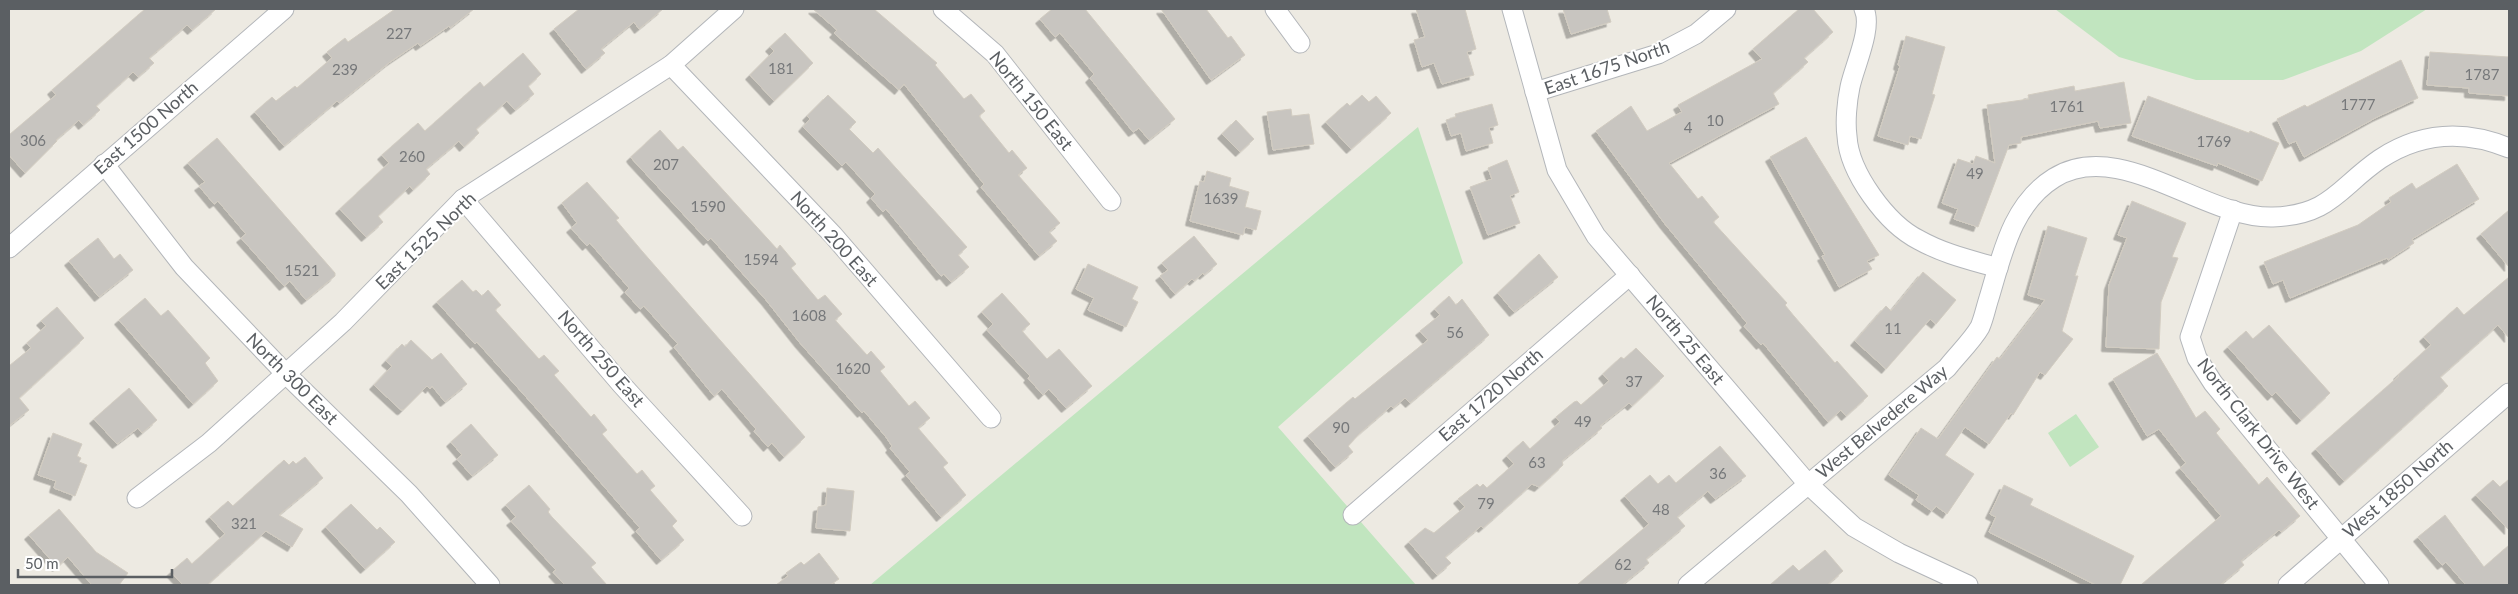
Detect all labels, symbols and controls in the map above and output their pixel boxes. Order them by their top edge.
house number: 227 [386,24,412,42]
street label: East 1675 North [1541,35,1672,99]
street label: North 150 East [985,47,1079,155]
house number: 181 [768,59,794,77]
house number: 239 [332,60,358,78]
house number: 1787 [2465,65,2500,83]
street label: East 1500 North [89,76,202,179]
house number: 1777 [2341,95,2376,113]
house number: 1761 [2050,97,2084,115]
house number: 10 [1706,111,1724,129]
house number: 4 [1684,118,1693,136]
house number: 306 [20,131,46,149]
house number: 1769 [2197,132,2231,150]
house number: 260 [399,147,425,165]
house number: 207 [653,155,679,173]
house number: 49 [1966,164,1984,182]
street label: North 200 East [786,186,884,291]
street label: East 1525 North [370,187,480,294]
house number: 1639 [1204,189,1238,207]
house number: 1590 [691,197,726,215]
house number: 1594 [744,250,779,268]
house number: 1521 [285,261,319,279]
street label: North 25 East [1642,290,1730,389]
street label: North 250 East [554,306,650,412]
house number: 1608 [792,306,826,324]
house number: 11 [1884,319,1902,337]
house number: 56 [1446,323,1464,341]
street label: North 300 East [242,328,344,429]
street label: East 1720 North [1434,343,1547,446]
street label: North Clark Drive West [2193,354,2325,514]
house number: 1620 [836,359,871,377]
street label: West Belvedere Way [1811,359,1952,483]
house number: 37 [1625,372,1643,390]
house number: 49 [1574,412,1592,430]
house number: 90 [1332,418,1350,436]
street label: West 1850 North [2338,434,2457,542]
house number: 63 [1528,453,1546,471]
house number: 36 [1709,464,1727,482]
house number: 79 [1477,494,1495,512]
house number: 48 [1652,500,1670,518]
house number: 321 [231,514,257,532]
scale bar [18,546,171,578]
text: 50 m [25,554,59,572]
house number: 62 [1614,555,1632,573]

